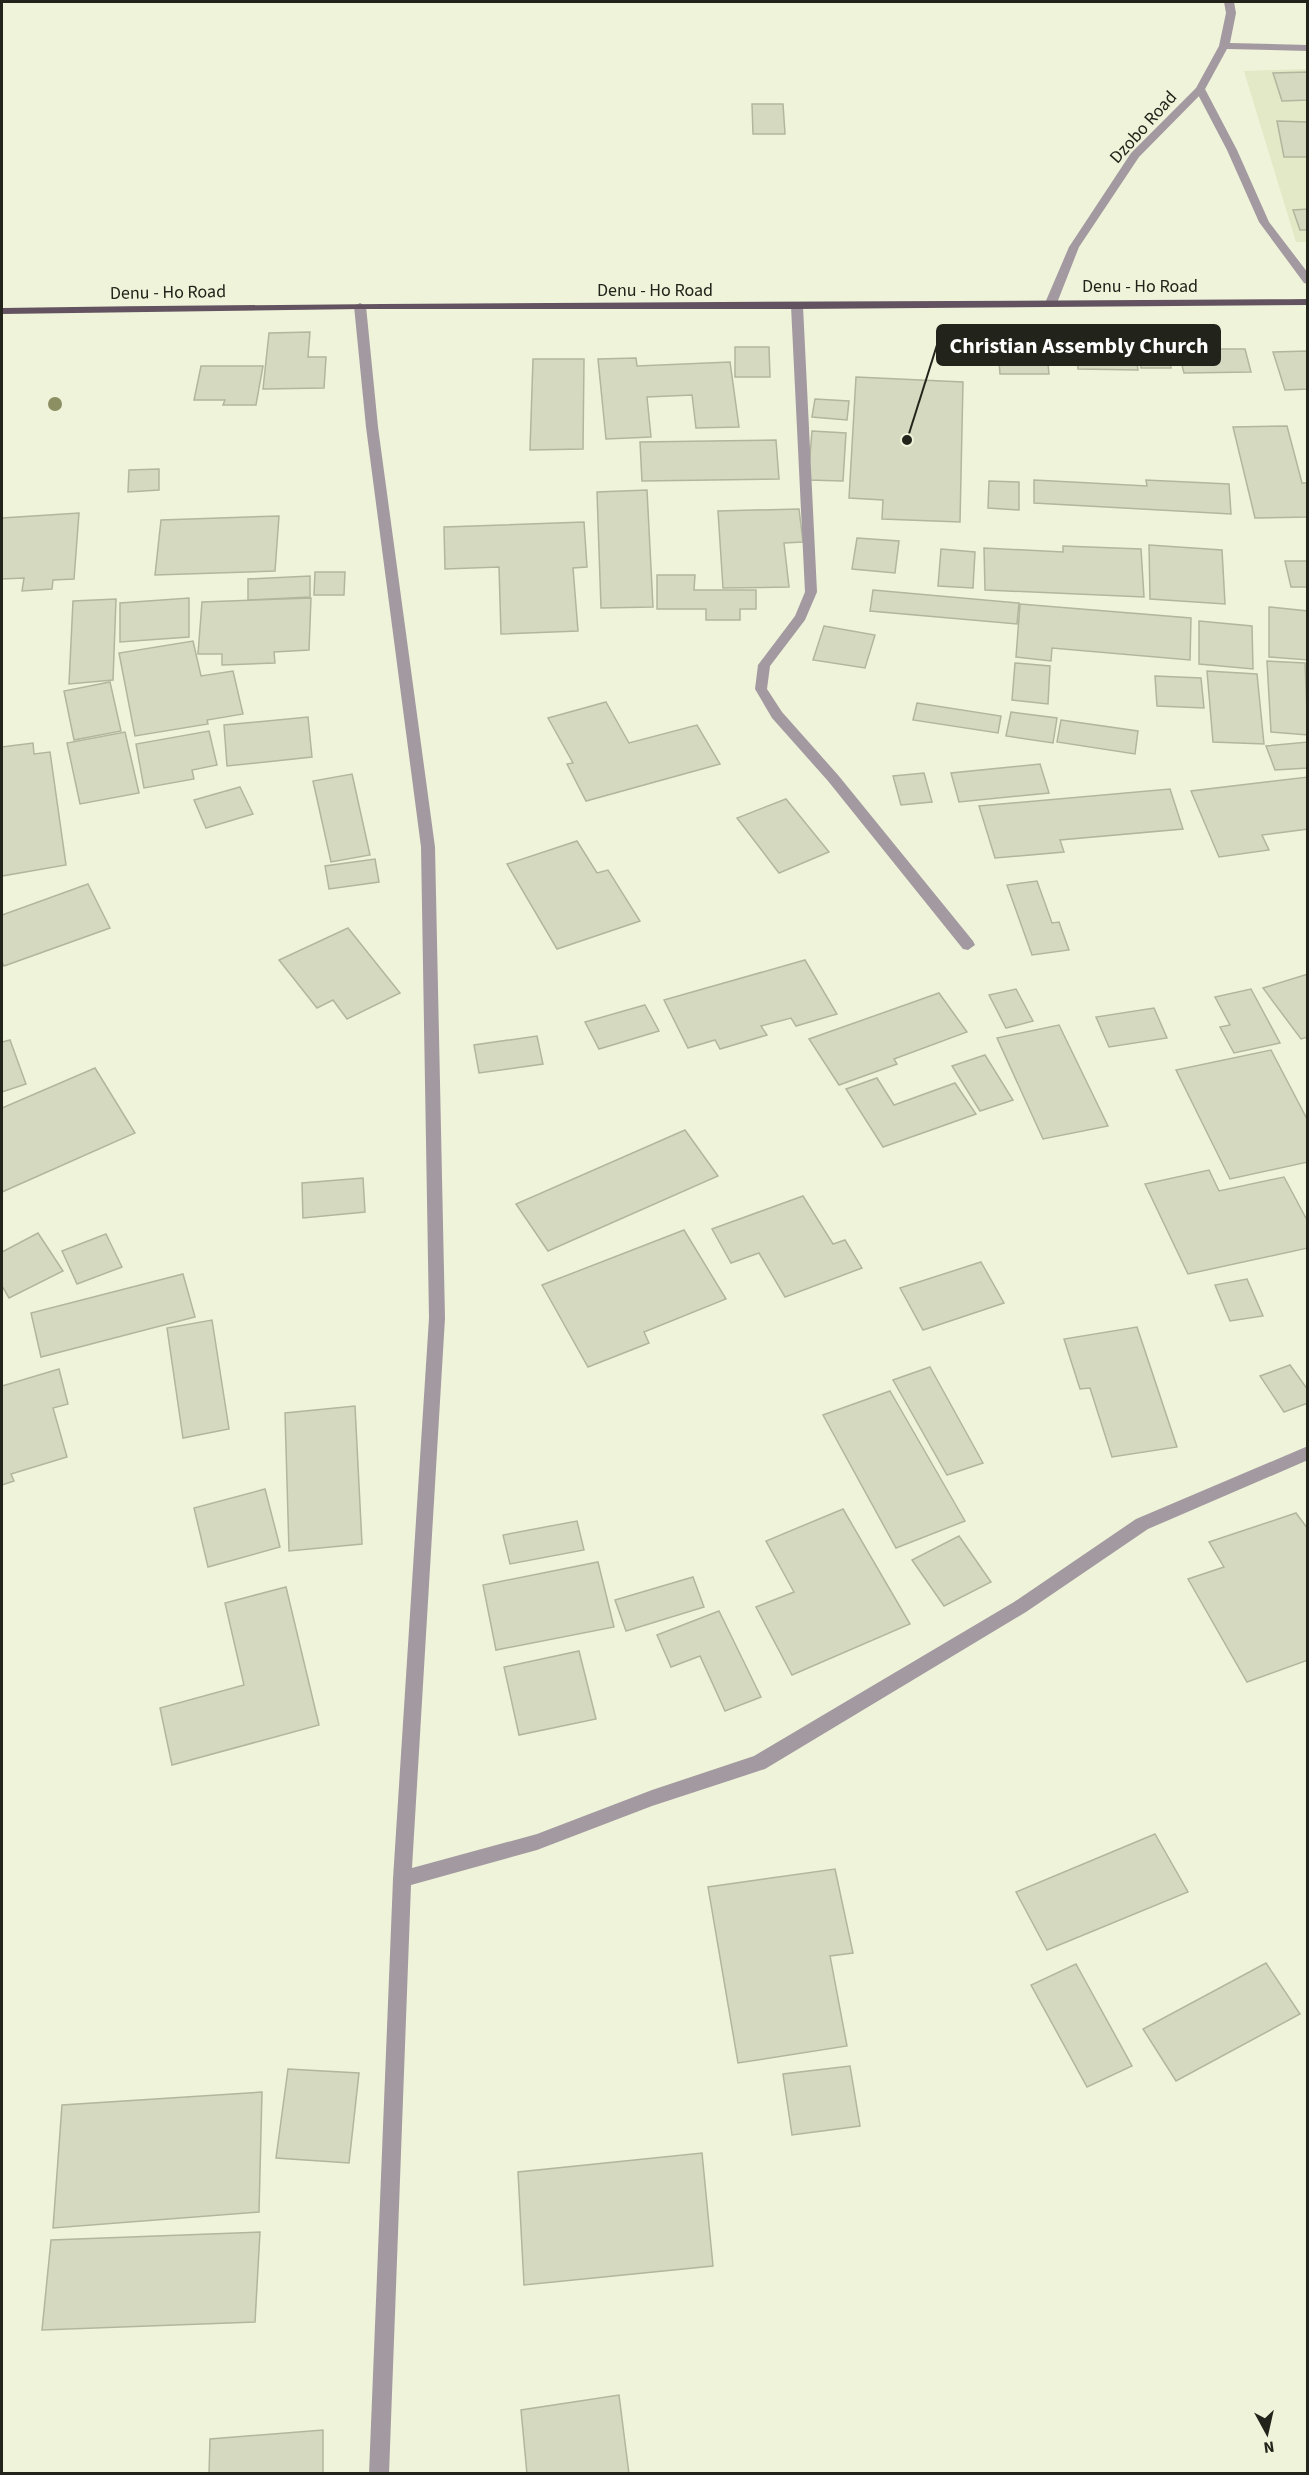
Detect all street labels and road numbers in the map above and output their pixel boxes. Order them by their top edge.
street label: Dzobo Road [1104,85,1183,169]
street label: Denu - Ho Road [1082,274,1198,299]
street label: Denu - Ho Road [597,278,713,303]
street label: Denu - Ho Road [110,279,226,306]

